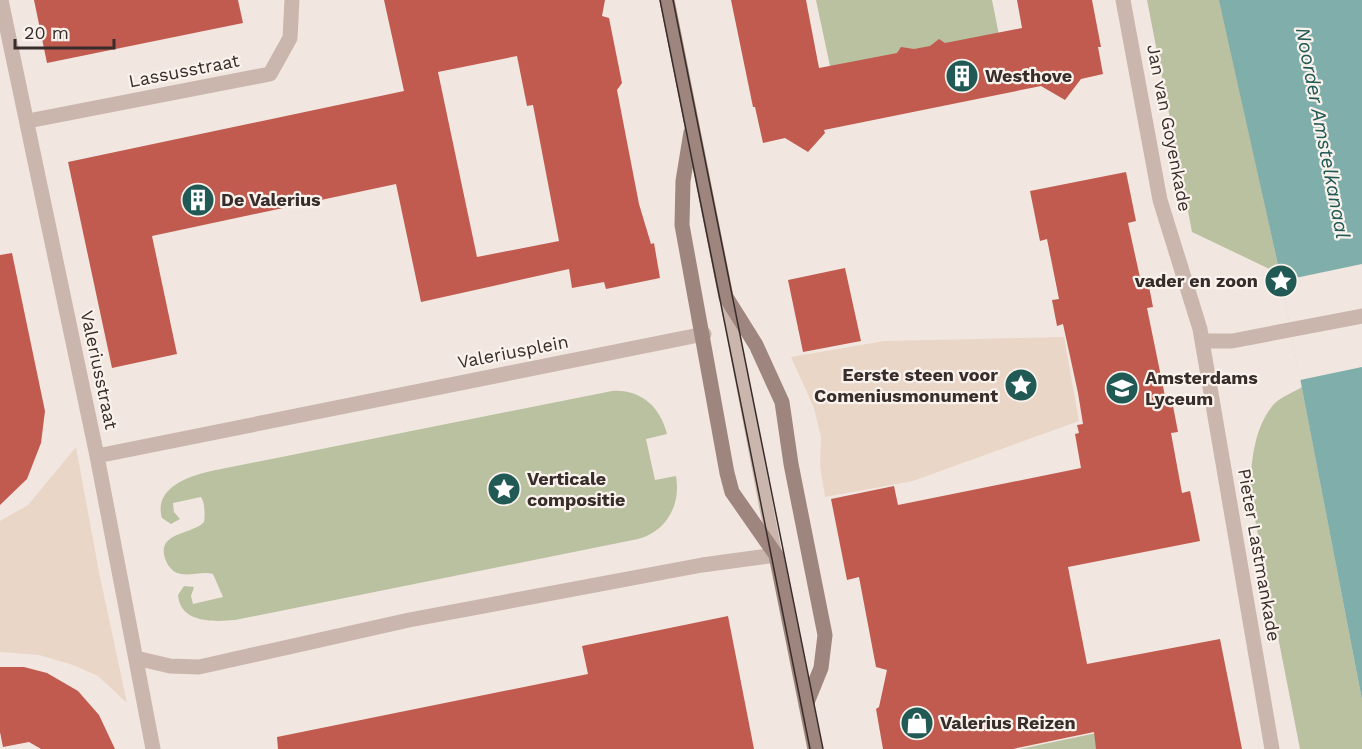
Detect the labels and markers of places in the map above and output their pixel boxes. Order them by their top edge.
building icon: Westhove [944,58,980,94]
place label: Westhove [985,65,1072,86]
building icon: De Valerius [180,182,216,218]
place label: De Valerius [221,189,321,210]
place icon: vader en zoon [1263,263,1299,299]
place label: vader en zoon [1134,270,1258,291]
place label: Eerste steen voor Comeniusmonument [814,364,998,406]
place icon: Eerste steen voor Comeniusmonument [1003,367,1039,403]
place label: Amsterdams Lyceum [1145,367,1258,409]
school or university icon: Amsterdams Lyceum [1104,370,1140,406]
place label: Verticale compositie [527,468,625,510]
place icon: Verticale compositie [486,471,522,507]
shop icon: Valerius Reizen [899,705,935,741]
place label: Valerius Reizen [940,712,1076,733]

